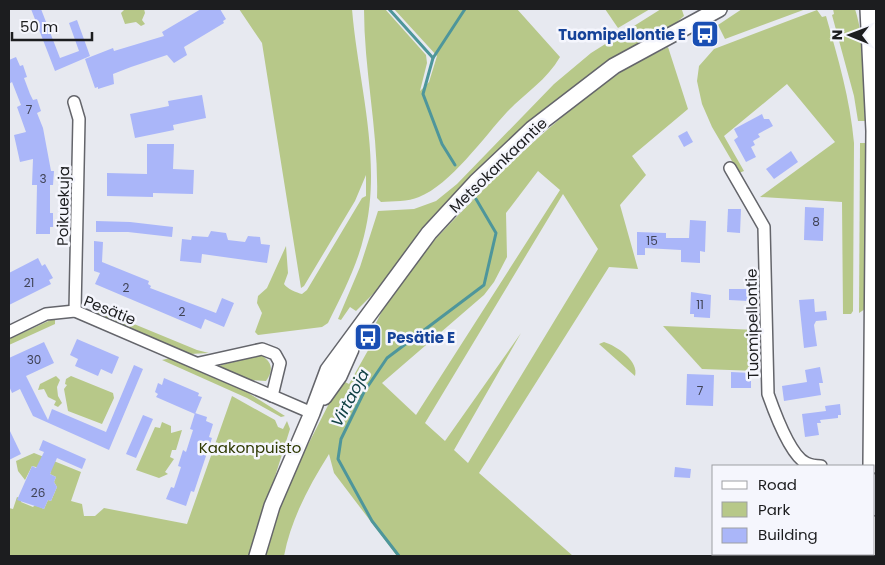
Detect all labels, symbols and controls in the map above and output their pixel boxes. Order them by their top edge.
scale bar [12,10,92,42]
north arrow [825,10,875,60]
text: 50 m [20,16,58,37]
bus stop icon: Tuomipellontie E [690,19,720,49]
place label: Tuomipellontie E [558,24,686,45]
text: N [827,29,847,40]
house number: 7 [26,101,33,118]
street label: Metsokankaantie [444,113,552,217]
street label: Poikuekuja [52,166,74,246]
house number: 3 [39,170,47,187]
house number: 8 [812,213,820,230]
house number: 15 [646,232,658,249]
street label: Tuomipellontie [741,268,763,380]
house number: 21 [24,274,34,291]
house number: 2 [123,279,130,296]
street label: Pesätie [81,290,139,330]
house number: 11 [696,296,704,313]
house number: 2 [179,303,186,320]
bus stop icon: Pesätie E [353,322,383,352]
place label: Pesätie E [387,327,455,348]
house number: 30 [27,351,41,368]
water label: Virtaoja [325,365,375,431]
house number: 7 [697,382,704,399]
park label: Kaakonpuisto [199,437,301,458]
legend [712,465,875,555]
text: Road [758,474,797,495]
house number: 26 [31,484,45,501]
text: Park [758,499,790,520]
text: Building [758,524,818,545]

